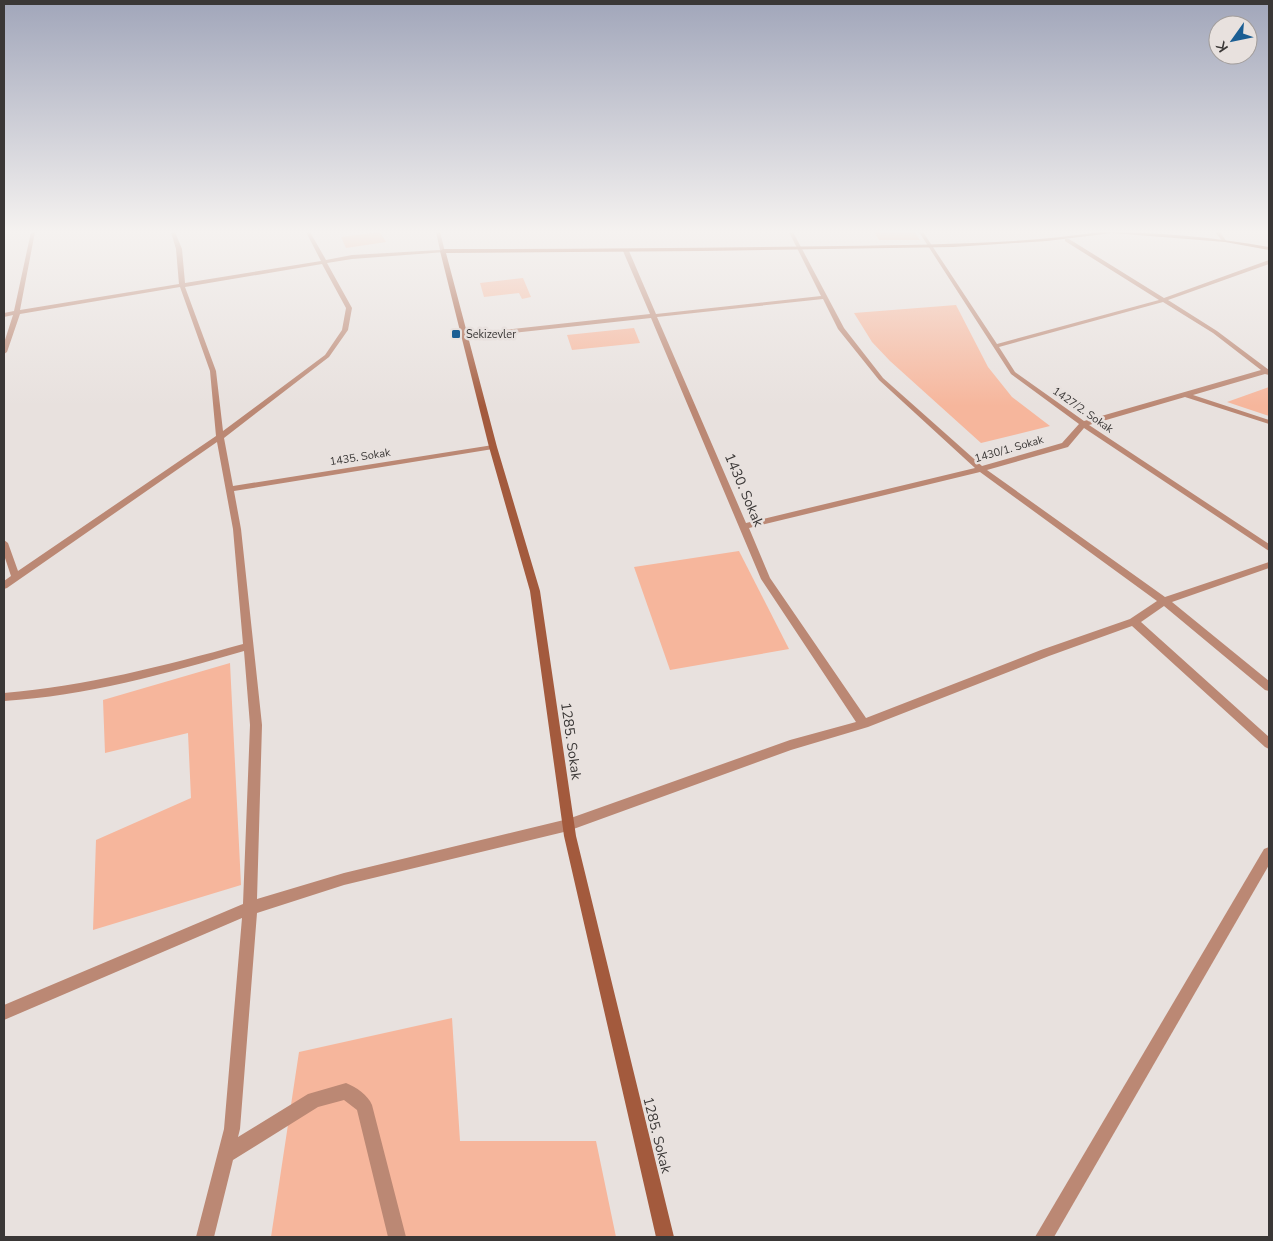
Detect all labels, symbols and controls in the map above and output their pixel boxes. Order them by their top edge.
north arrow [1208,15,1258,65]
text: K [1212,37,1233,56]
place label: Sekizevler [466,327,516,342]
marker: Sekizevler [450,328,462,340]
street label: 1427/2. Sokak [1050,383,1117,437]
street label: 1430/1. Sokak [973,432,1046,466]
street label: 1435. Sokak [329,445,392,469]
street label: 1430. Sokak [720,450,768,531]
street label: 1285. Sokak [556,701,586,782]
street label: 1285. Sokak [638,1095,676,1176]

